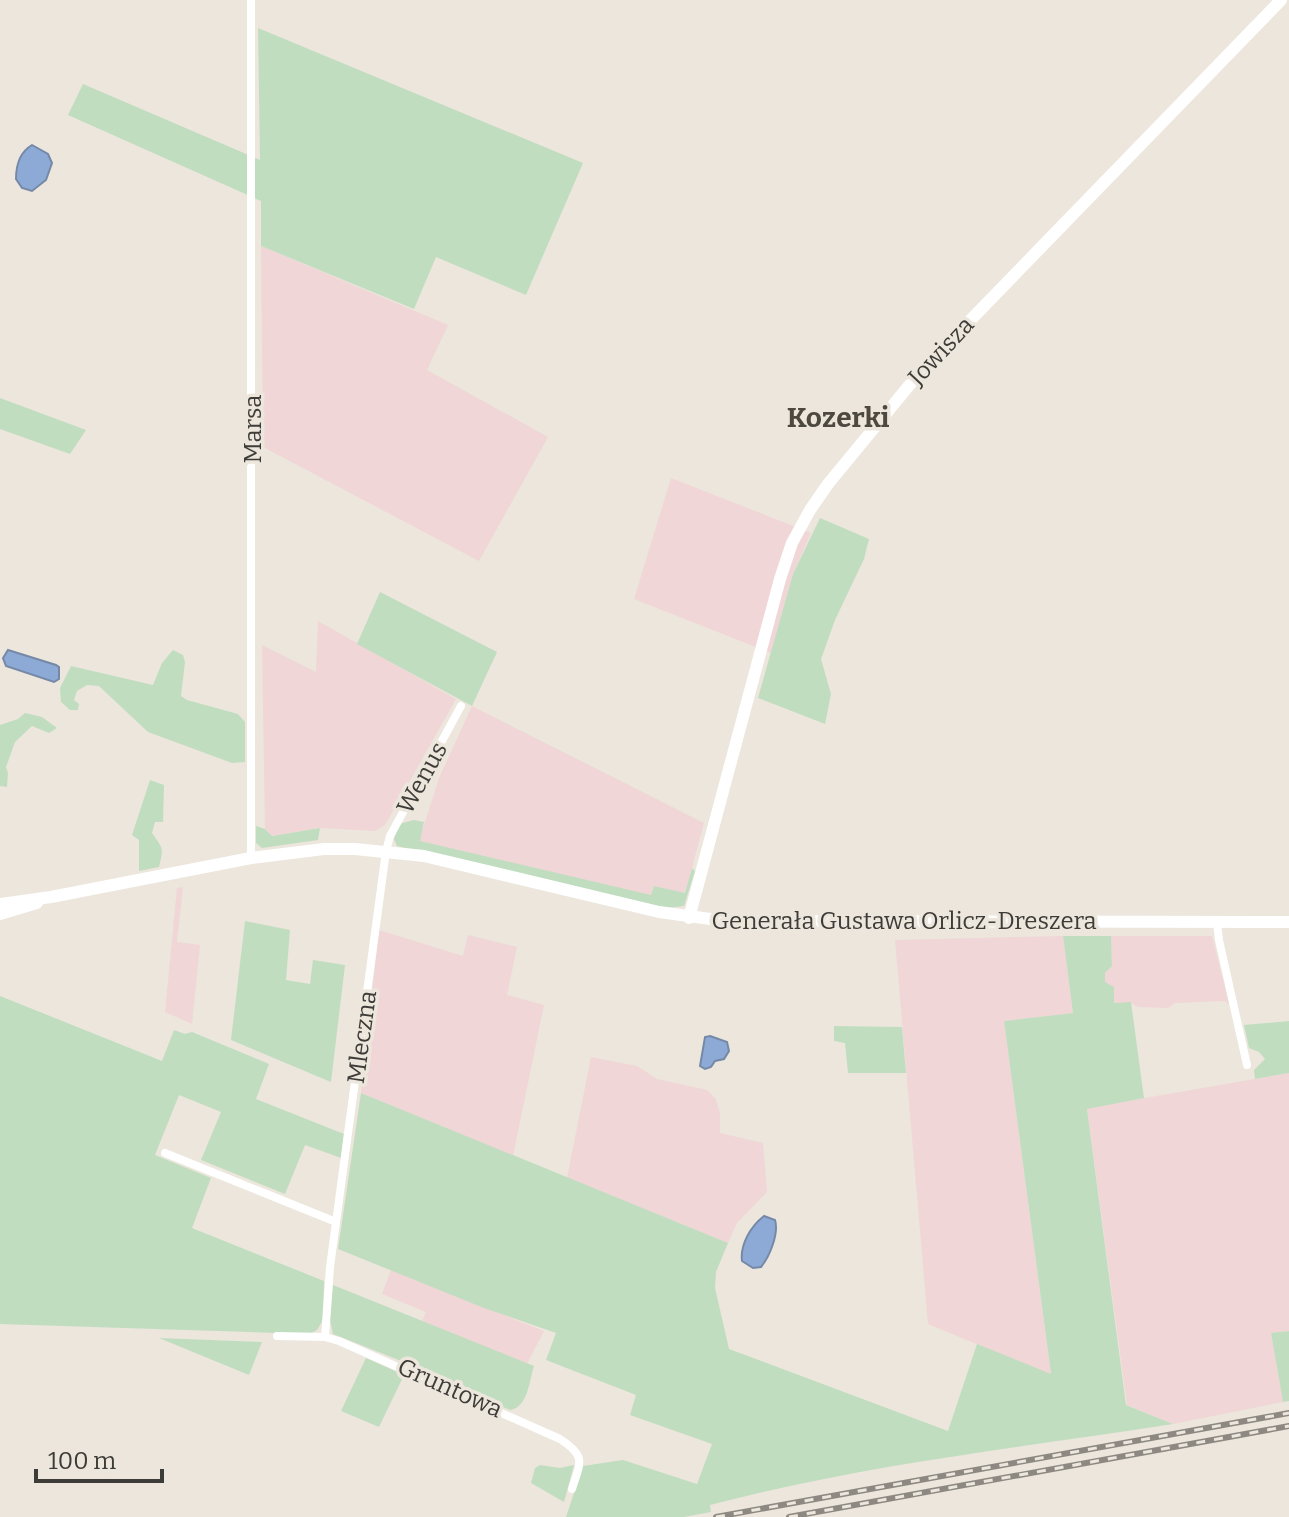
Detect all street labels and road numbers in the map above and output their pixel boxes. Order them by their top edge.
street label: Jowisza [902,311,980,392]
street label: Marsa [239,395,267,464]
street label: Wenus [391,737,453,819]
street label: Generała Gustawa Orlicz-Dreszera [711,907,1097,935]
street label: Mleczna [342,989,382,1085]
street label: Gruntowa [393,1352,507,1424]

